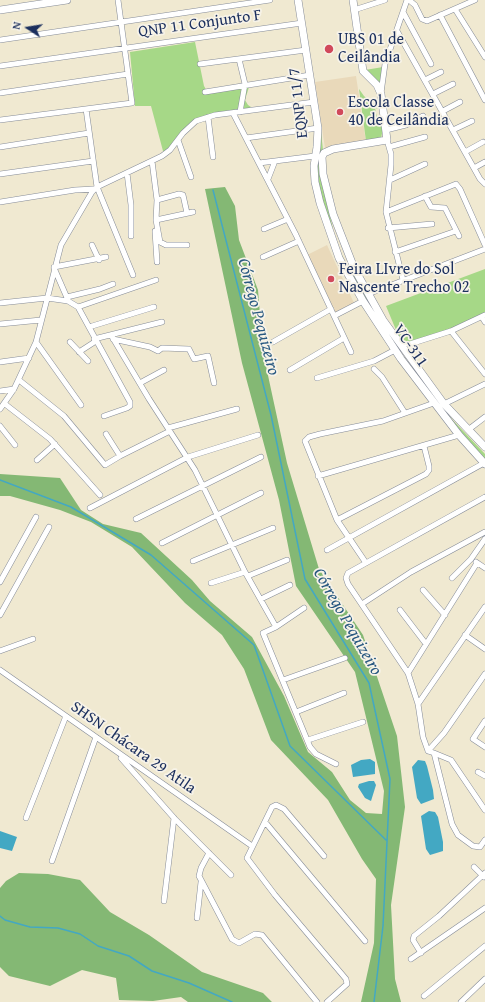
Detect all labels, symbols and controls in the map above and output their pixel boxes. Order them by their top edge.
street label: QNP 11 Conjunto F [137,6,263,42]
north arrow [8,8,48,48]
text: N [8,20,25,31]
place label: UBS 01 de Ceilândia [338,30,404,68]
marker: UBS 01 de Ceilândia [323,43,335,55]
street label: EQNP 11/7 [285,67,313,139]
place label: Escola Classe 40 de Ceilândia [348,93,449,131]
marker: Escola Classe 40 de Ceilândia [335,107,345,117]
water label: Córrego Pequizeiro [233,256,283,378]
place label: Feira LIvre do Sol Nascente Trecho 02 [339,260,469,298]
marker: Feira LIvre do Sol Nascente Trecho 02 [326,274,336,284]
street label: VC-311 [388,321,432,371]
water label: Córrego Pequizeiro [308,565,386,679]
street label: SHSN Chácara 29 Atila [67,698,199,798]

